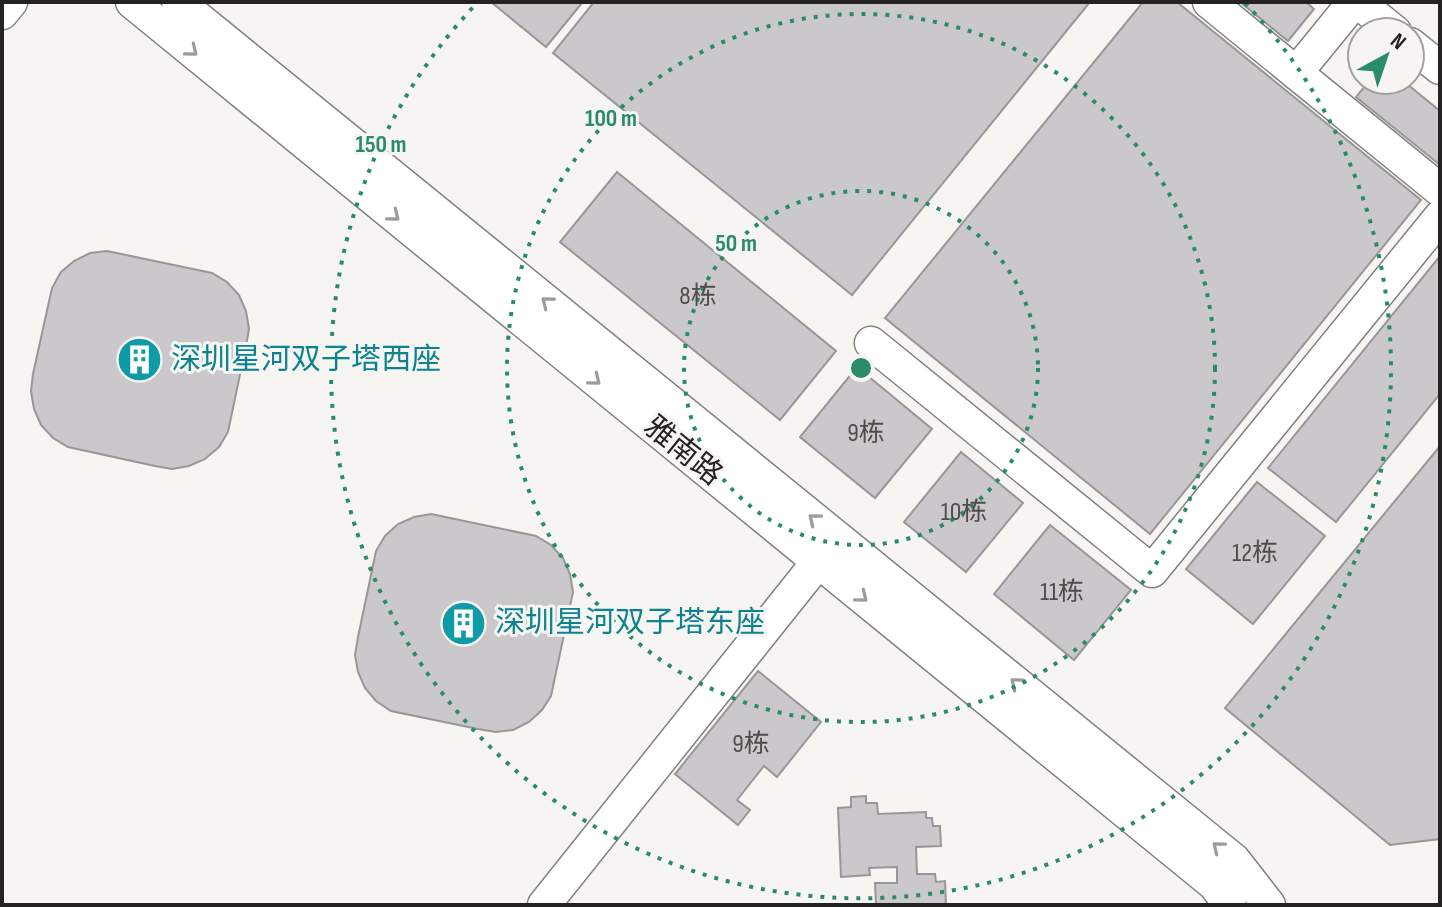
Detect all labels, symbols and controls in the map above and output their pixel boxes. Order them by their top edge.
north arrow [1346,16,1426,96]
text: N [1385,28,1411,56]
one-way arrow [183,41,197,56]
text: 100 m [585,104,637,133]
text: 150 m [355,130,407,159]
one-way arrow [385,206,400,220]
text: 50 m [715,229,757,258]
house number: 8栋 [679,281,717,312]
one-way arrow [542,297,556,312]
building icon: 深圳星河双子塔西座 [116,336,164,384]
place label: 深圳星河双子塔西座 [171,342,441,378]
centre of rings [847,354,875,382]
one-way arrow [586,370,600,385]
street label: 雅南路 [637,409,729,493]
house number: 9栋 [847,418,885,449]
house number: 10栋 [941,497,987,528]
one-way arrow [809,514,823,529]
house number: 12栋 [1232,538,1278,569]
house number: 11栋 [1040,577,1084,608]
one-way arrow [853,587,867,602]
building icon: 深圳星河双子塔东座 [440,599,488,647]
place label: 深圳星河双子塔东座 [495,605,765,641]
one-way arrow [1011,678,1025,693]
house number: 9栋 [732,729,770,760]
one-way arrow [1212,842,1227,856]

